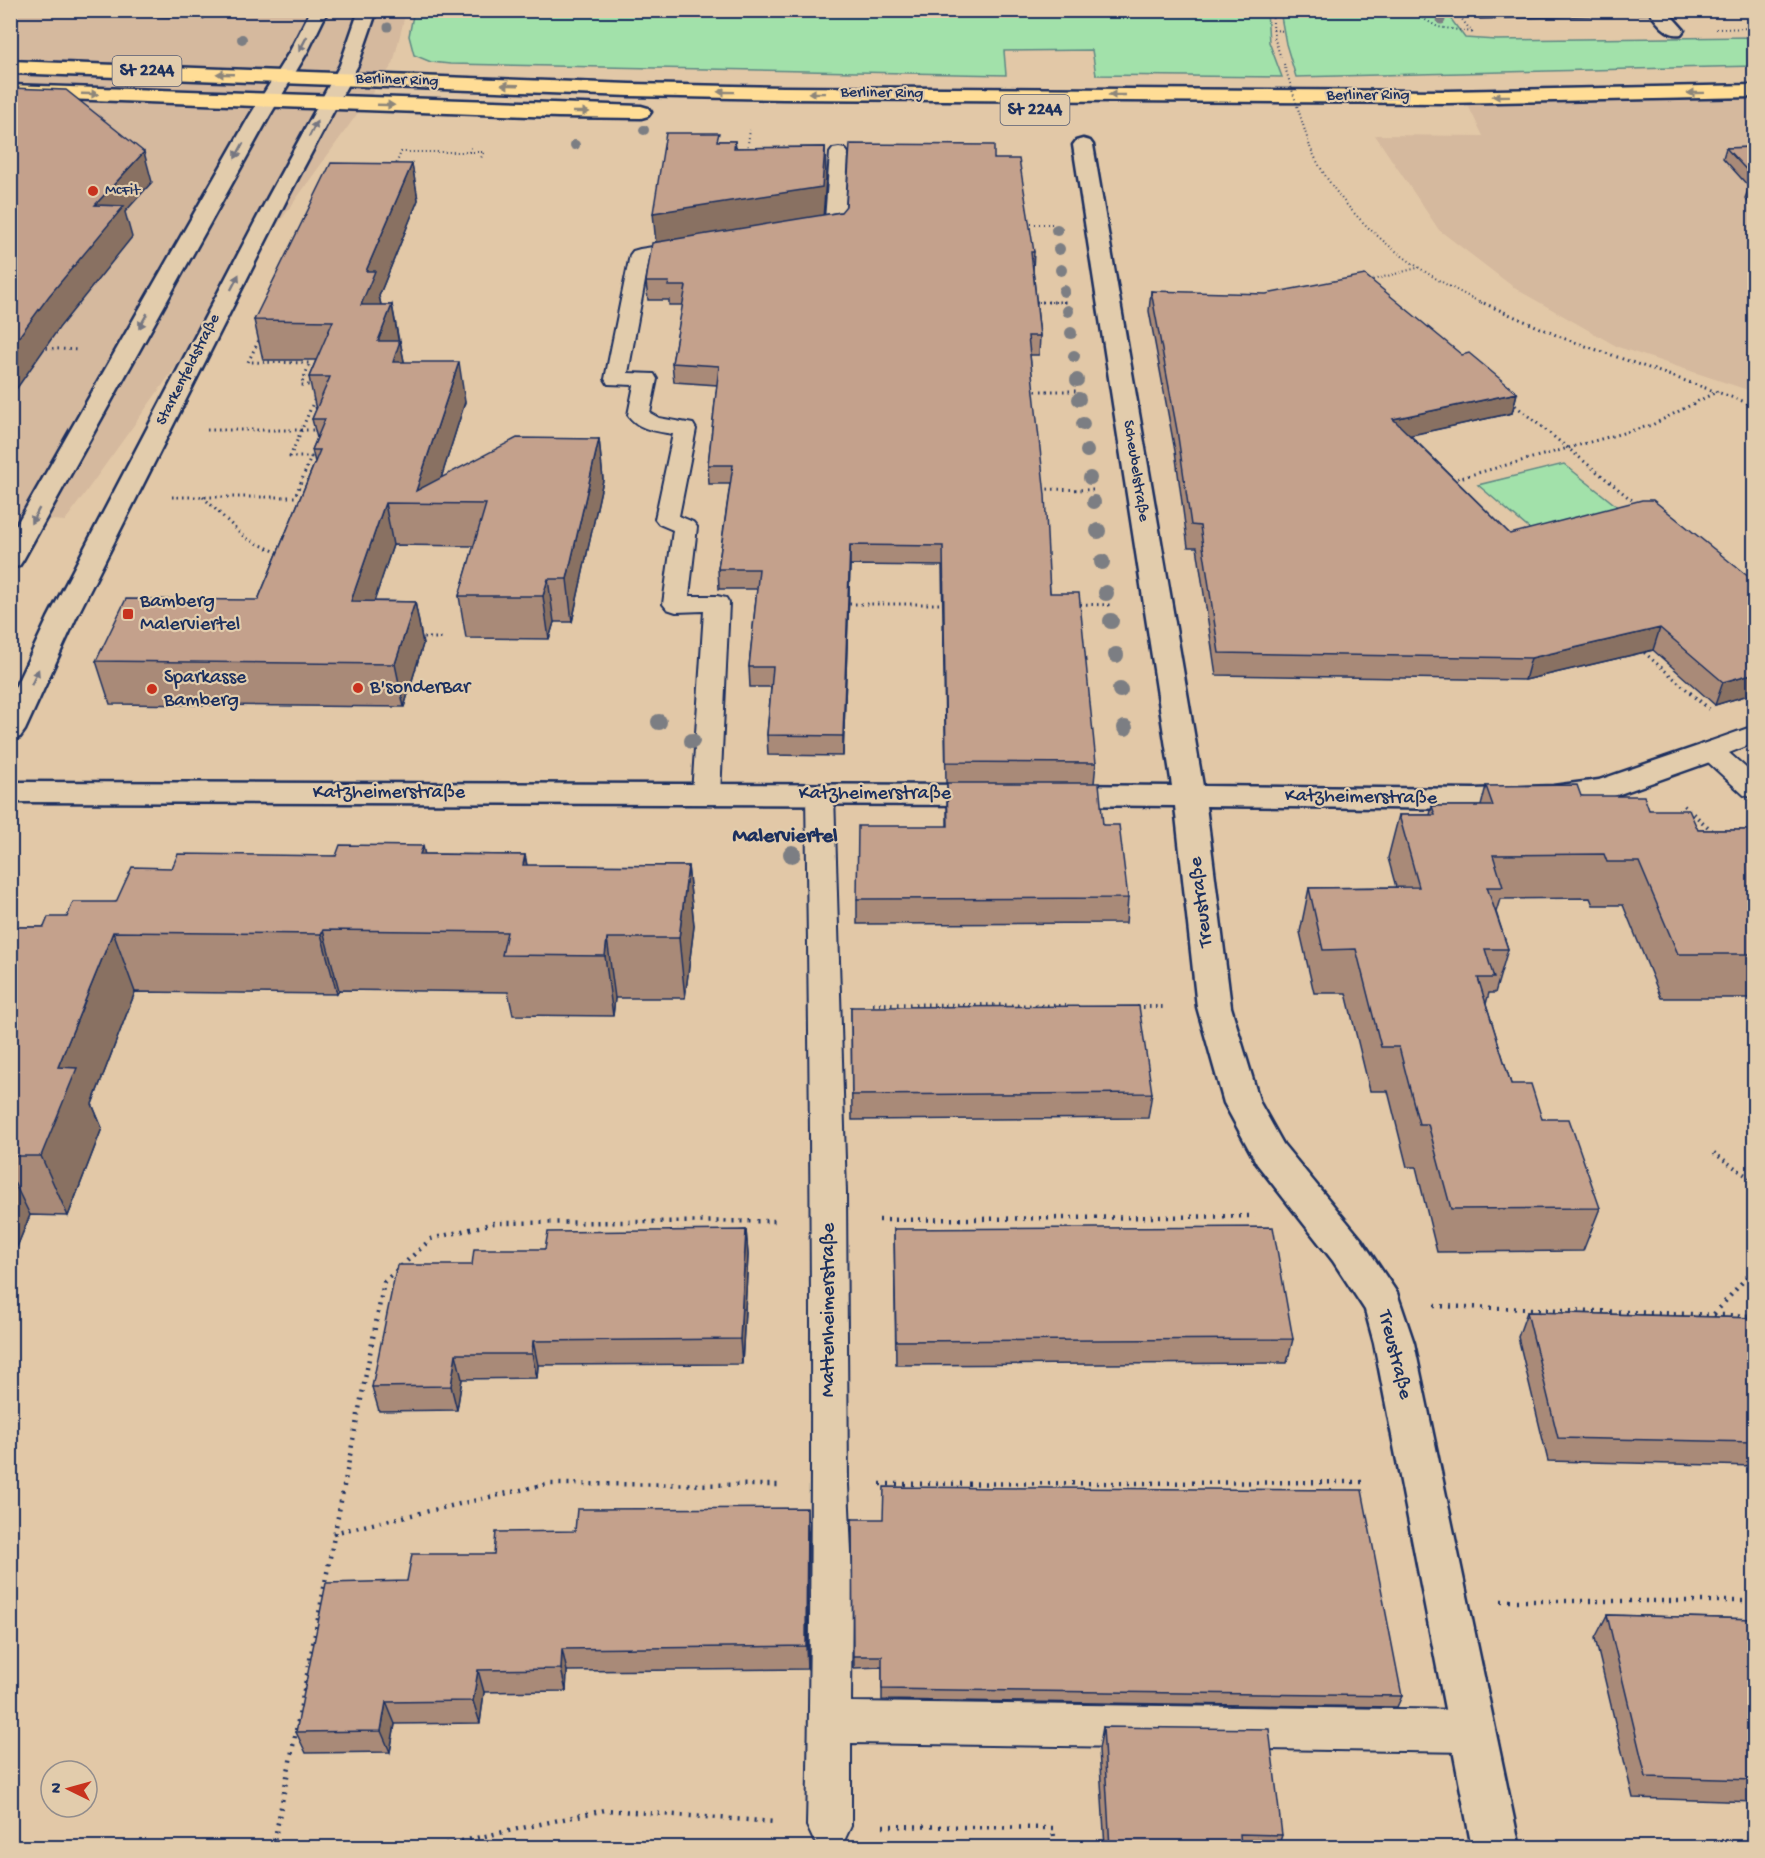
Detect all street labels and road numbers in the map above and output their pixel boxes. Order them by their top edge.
road number: St 2244 [112,56,182,86]
street label: Berliner Ring [354,70,439,92]
street label: Berliner Ring [839,84,924,104]
street label: Berliner Ring [1326,87,1409,106]
road number: St 2244 [1000,95,1070,125]
street label: Starkenfeldstraße [153,310,226,429]
street label: Scheubelstraße [1118,419,1153,524]
street label: Katzheimerstraße [313,782,466,805]
street label: Katzheimerstraße [799,783,952,806]
street label: Katzheimerstraße [1285,785,1438,811]
street label: Treustraße [1185,855,1219,949]
street label: Mattenheimerstraße [818,1222,841,1397]
street label: Treustraße [1372,1307,1416,1402]

